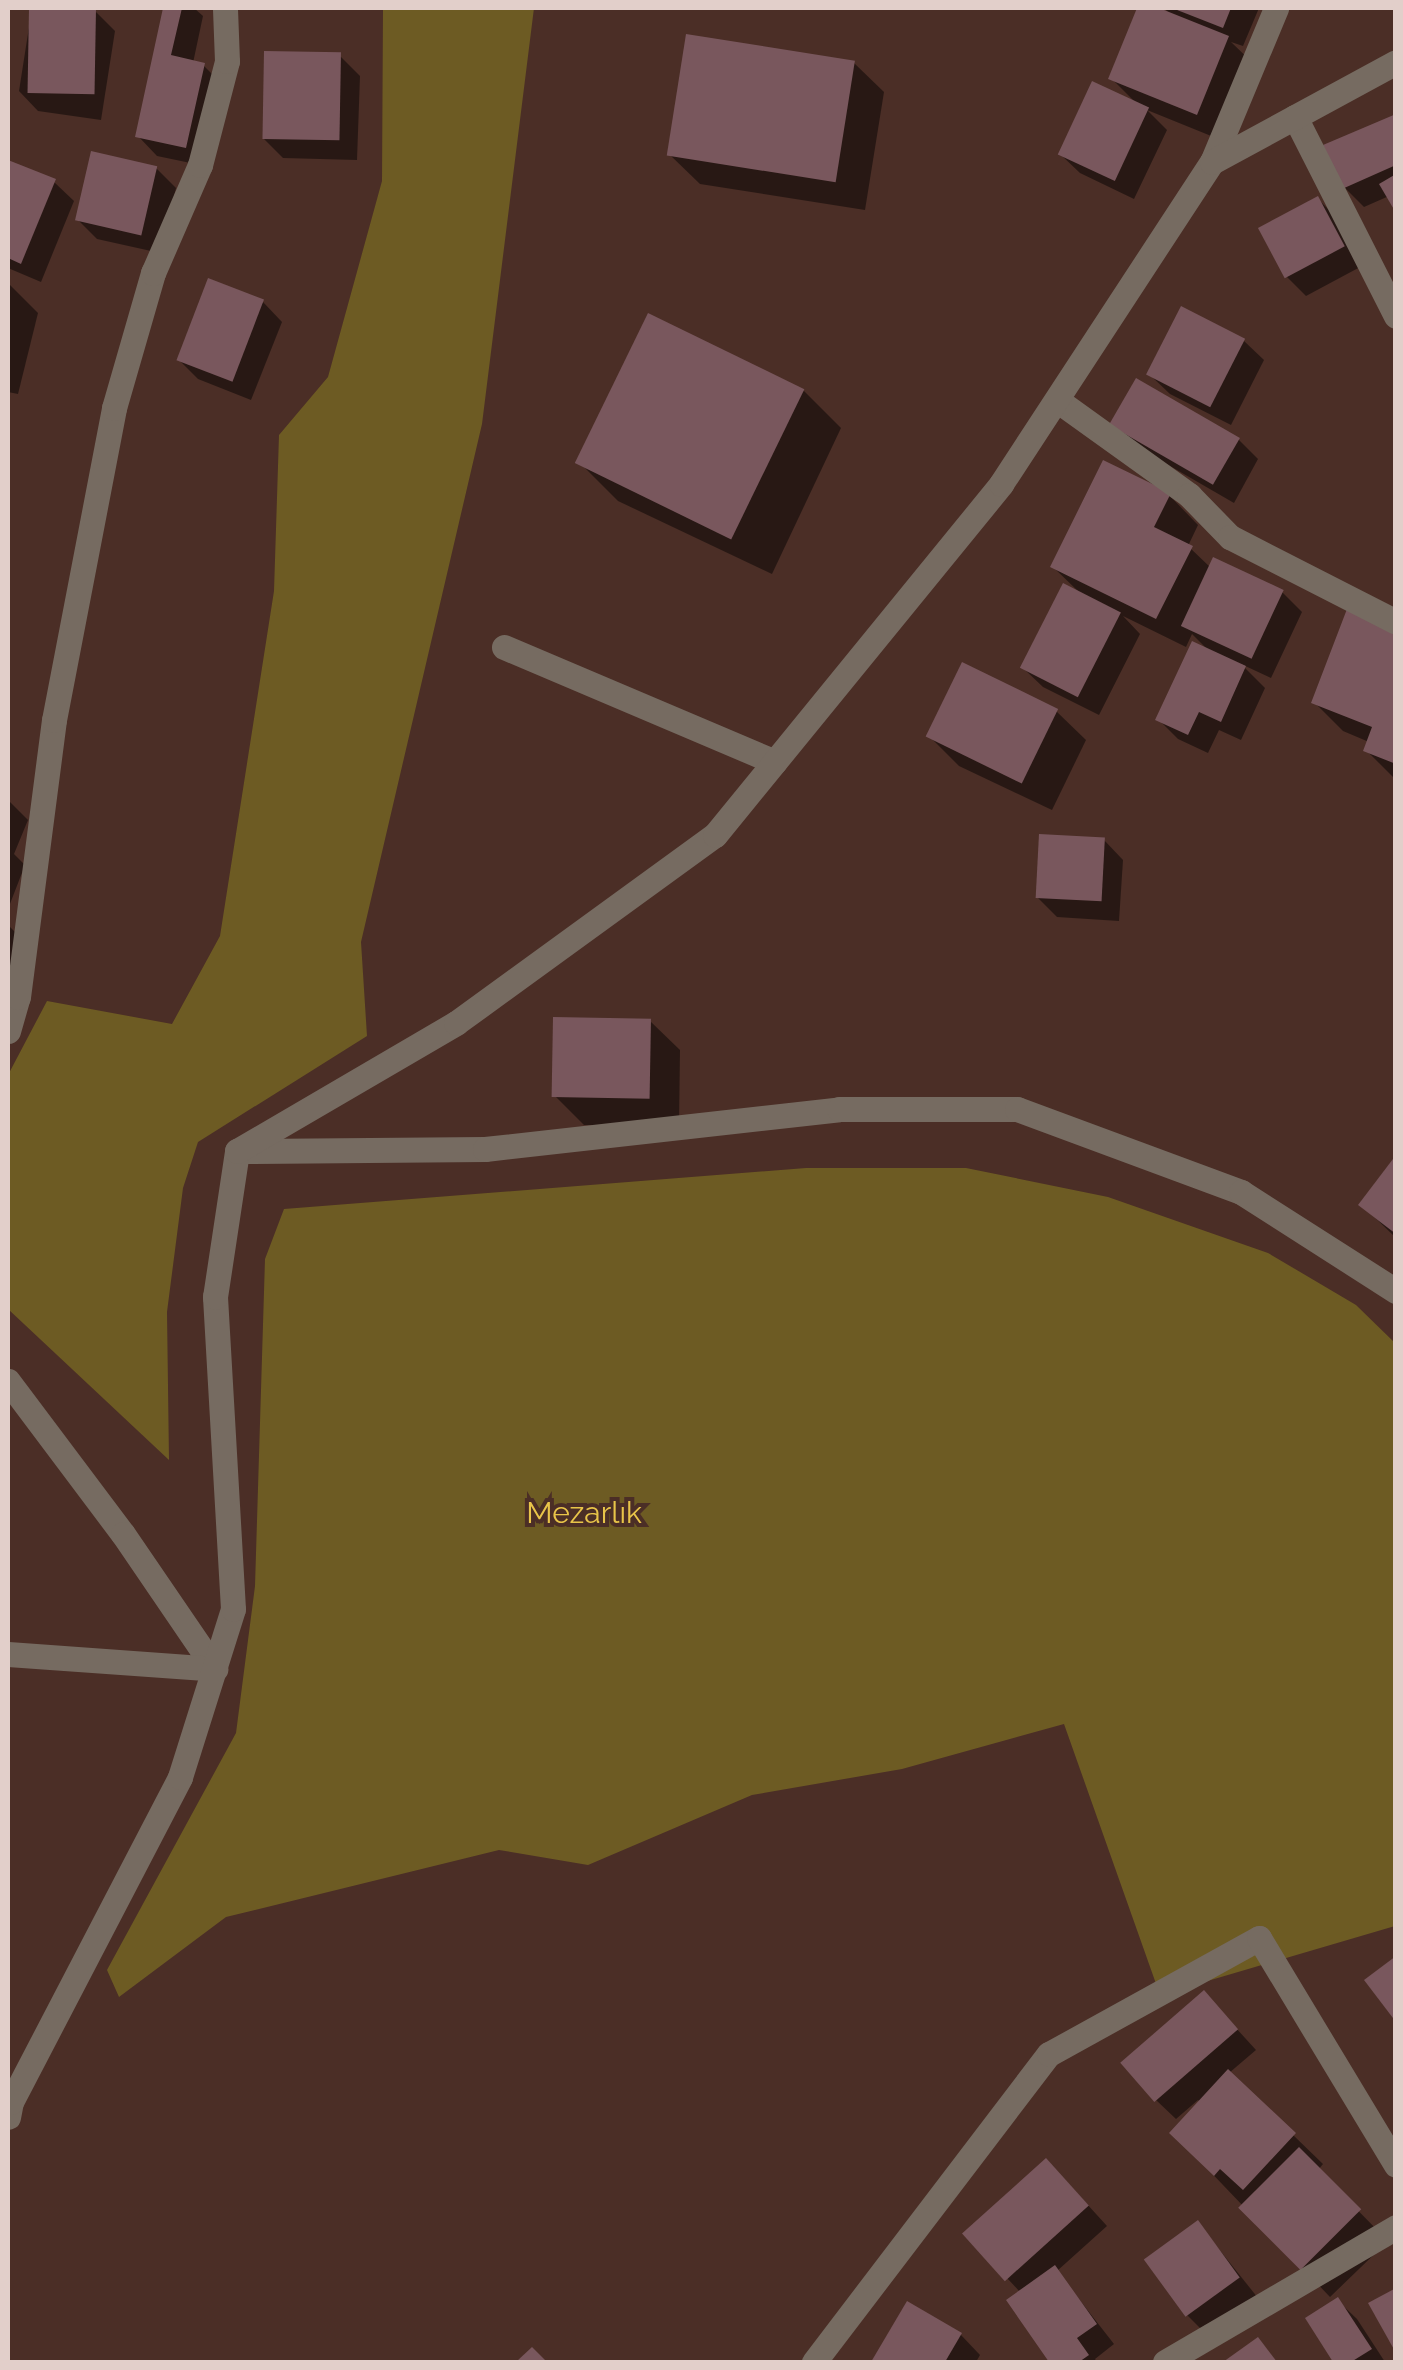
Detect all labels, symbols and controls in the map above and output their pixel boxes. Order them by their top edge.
park label: Mezarlık [526,1495,642,1531]

